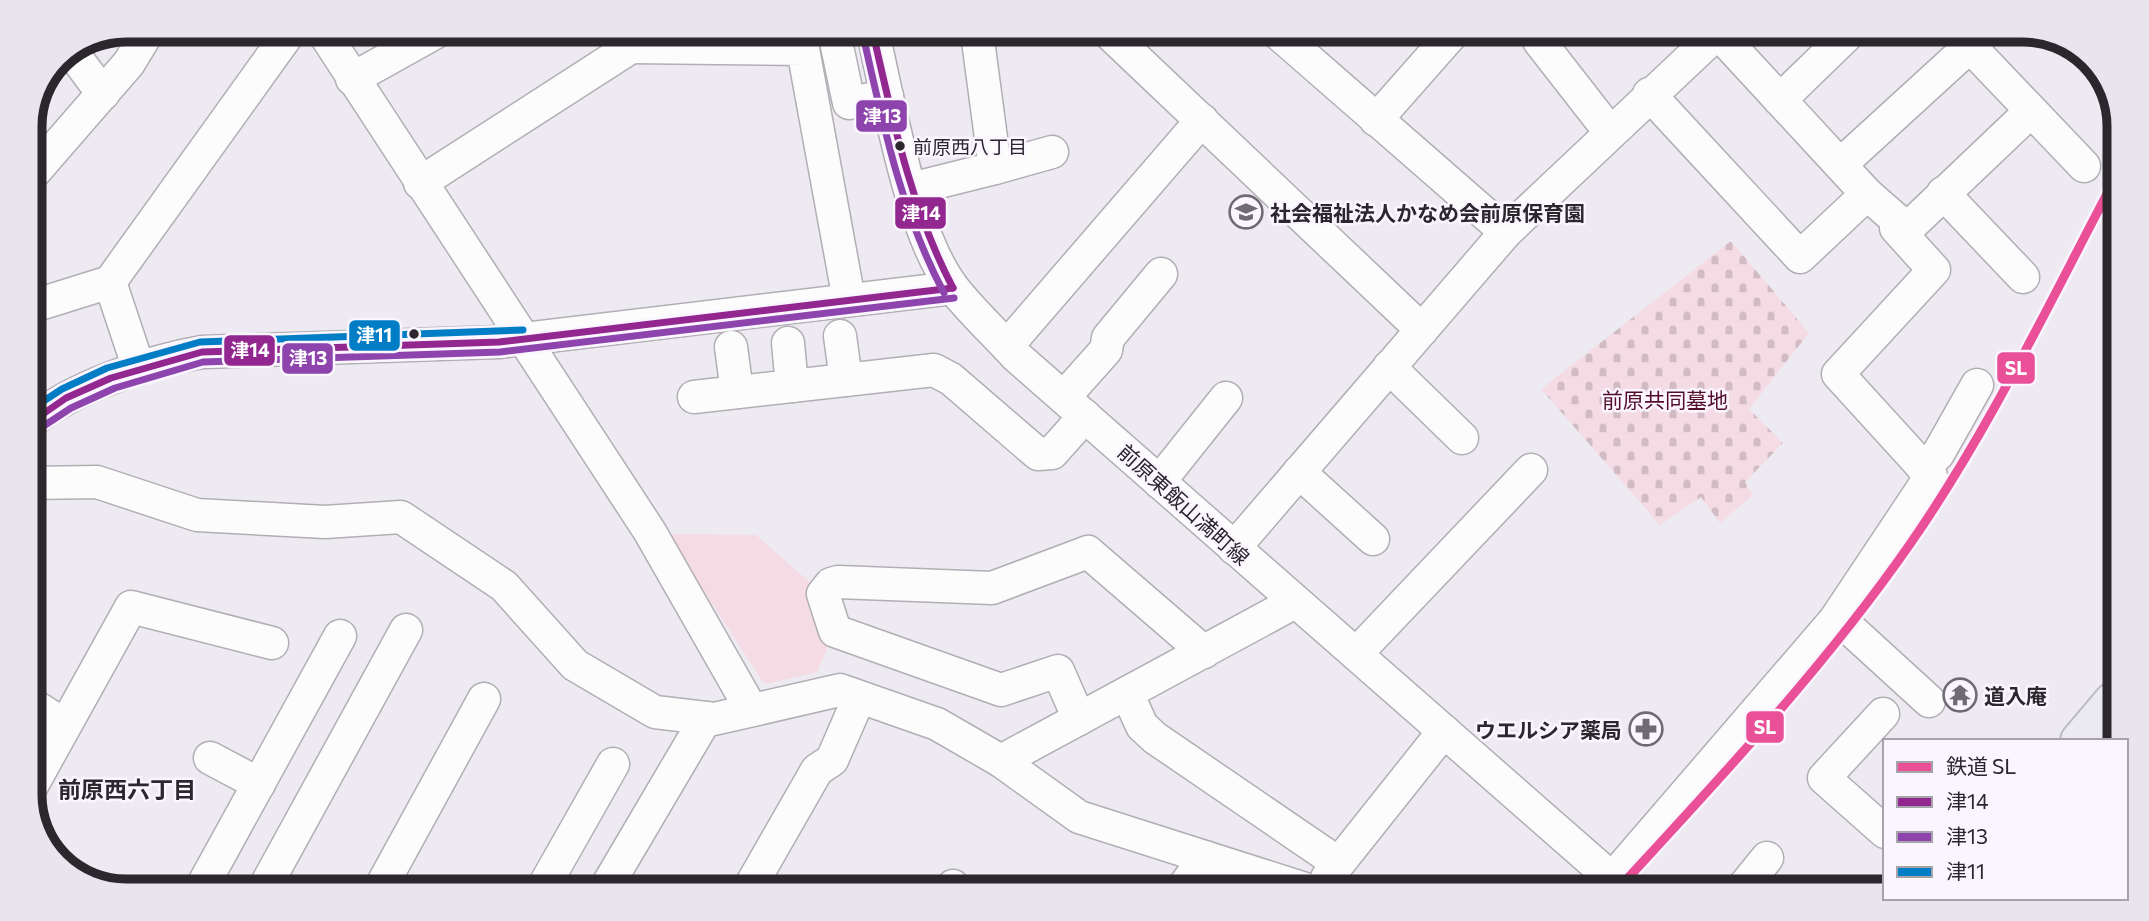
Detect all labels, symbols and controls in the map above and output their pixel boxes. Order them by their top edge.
line badge: 津13 [855,99,908,133]
text: 津13 [863,104,901,127]
place label: 前原西八丁目 [913,135,1027,158]
marker: 前原西八丁目 [893,139,907,153]
school or university icon: 社会福祉法人かなめ会前原保育園 [1227,193,1265,231]
line badge: 津14 [894,196,947,230]
place label: 社会福祉法人かなめ会前原保育園 [1270,200,1585,225]
text: 津14 [901,201,941,224]
line badge: 津11 [348,319,401,352]
text: 津11 [356,323,392,346]
unlabelled marker [407,327,421,341]
line badge: 津14 [223,334,276,367]
text: 津14 [230,338,270,361]
line badge: 津13 [281,342,334,375]
text: 津13 [289,346,327,369]
line badge: SL [1996,351,2036,385]
text: SL [2005,356,2027,379]
park label: 前原共同墓地 [1602,387,1728,412]
street label: 前原東飯山満町線 [1113,439,1255,569]
temple icon: 道入庵 [1941,676,1979,714]
place label: 道入庵 [1984,683,2047,708]
pharmacy icon: ウエルシア薬局 [1627,710,1665,748]
line badge: SL [1745,710,1785,744]
text: SL [1754,715,1776,738]
place label: ウエルシア薬局 [1475,717,1622,742]
legend [1883,739,2128,900]
text: 鉄道 SL [1946,753,2016,778]
district label: 前原西六丁目 [58,775,196,803]
text: 津14 [1946,788,1989,813]
text: 津13 [1946,823,1988,848]
text: 津11 [1946,858,1985,883]

